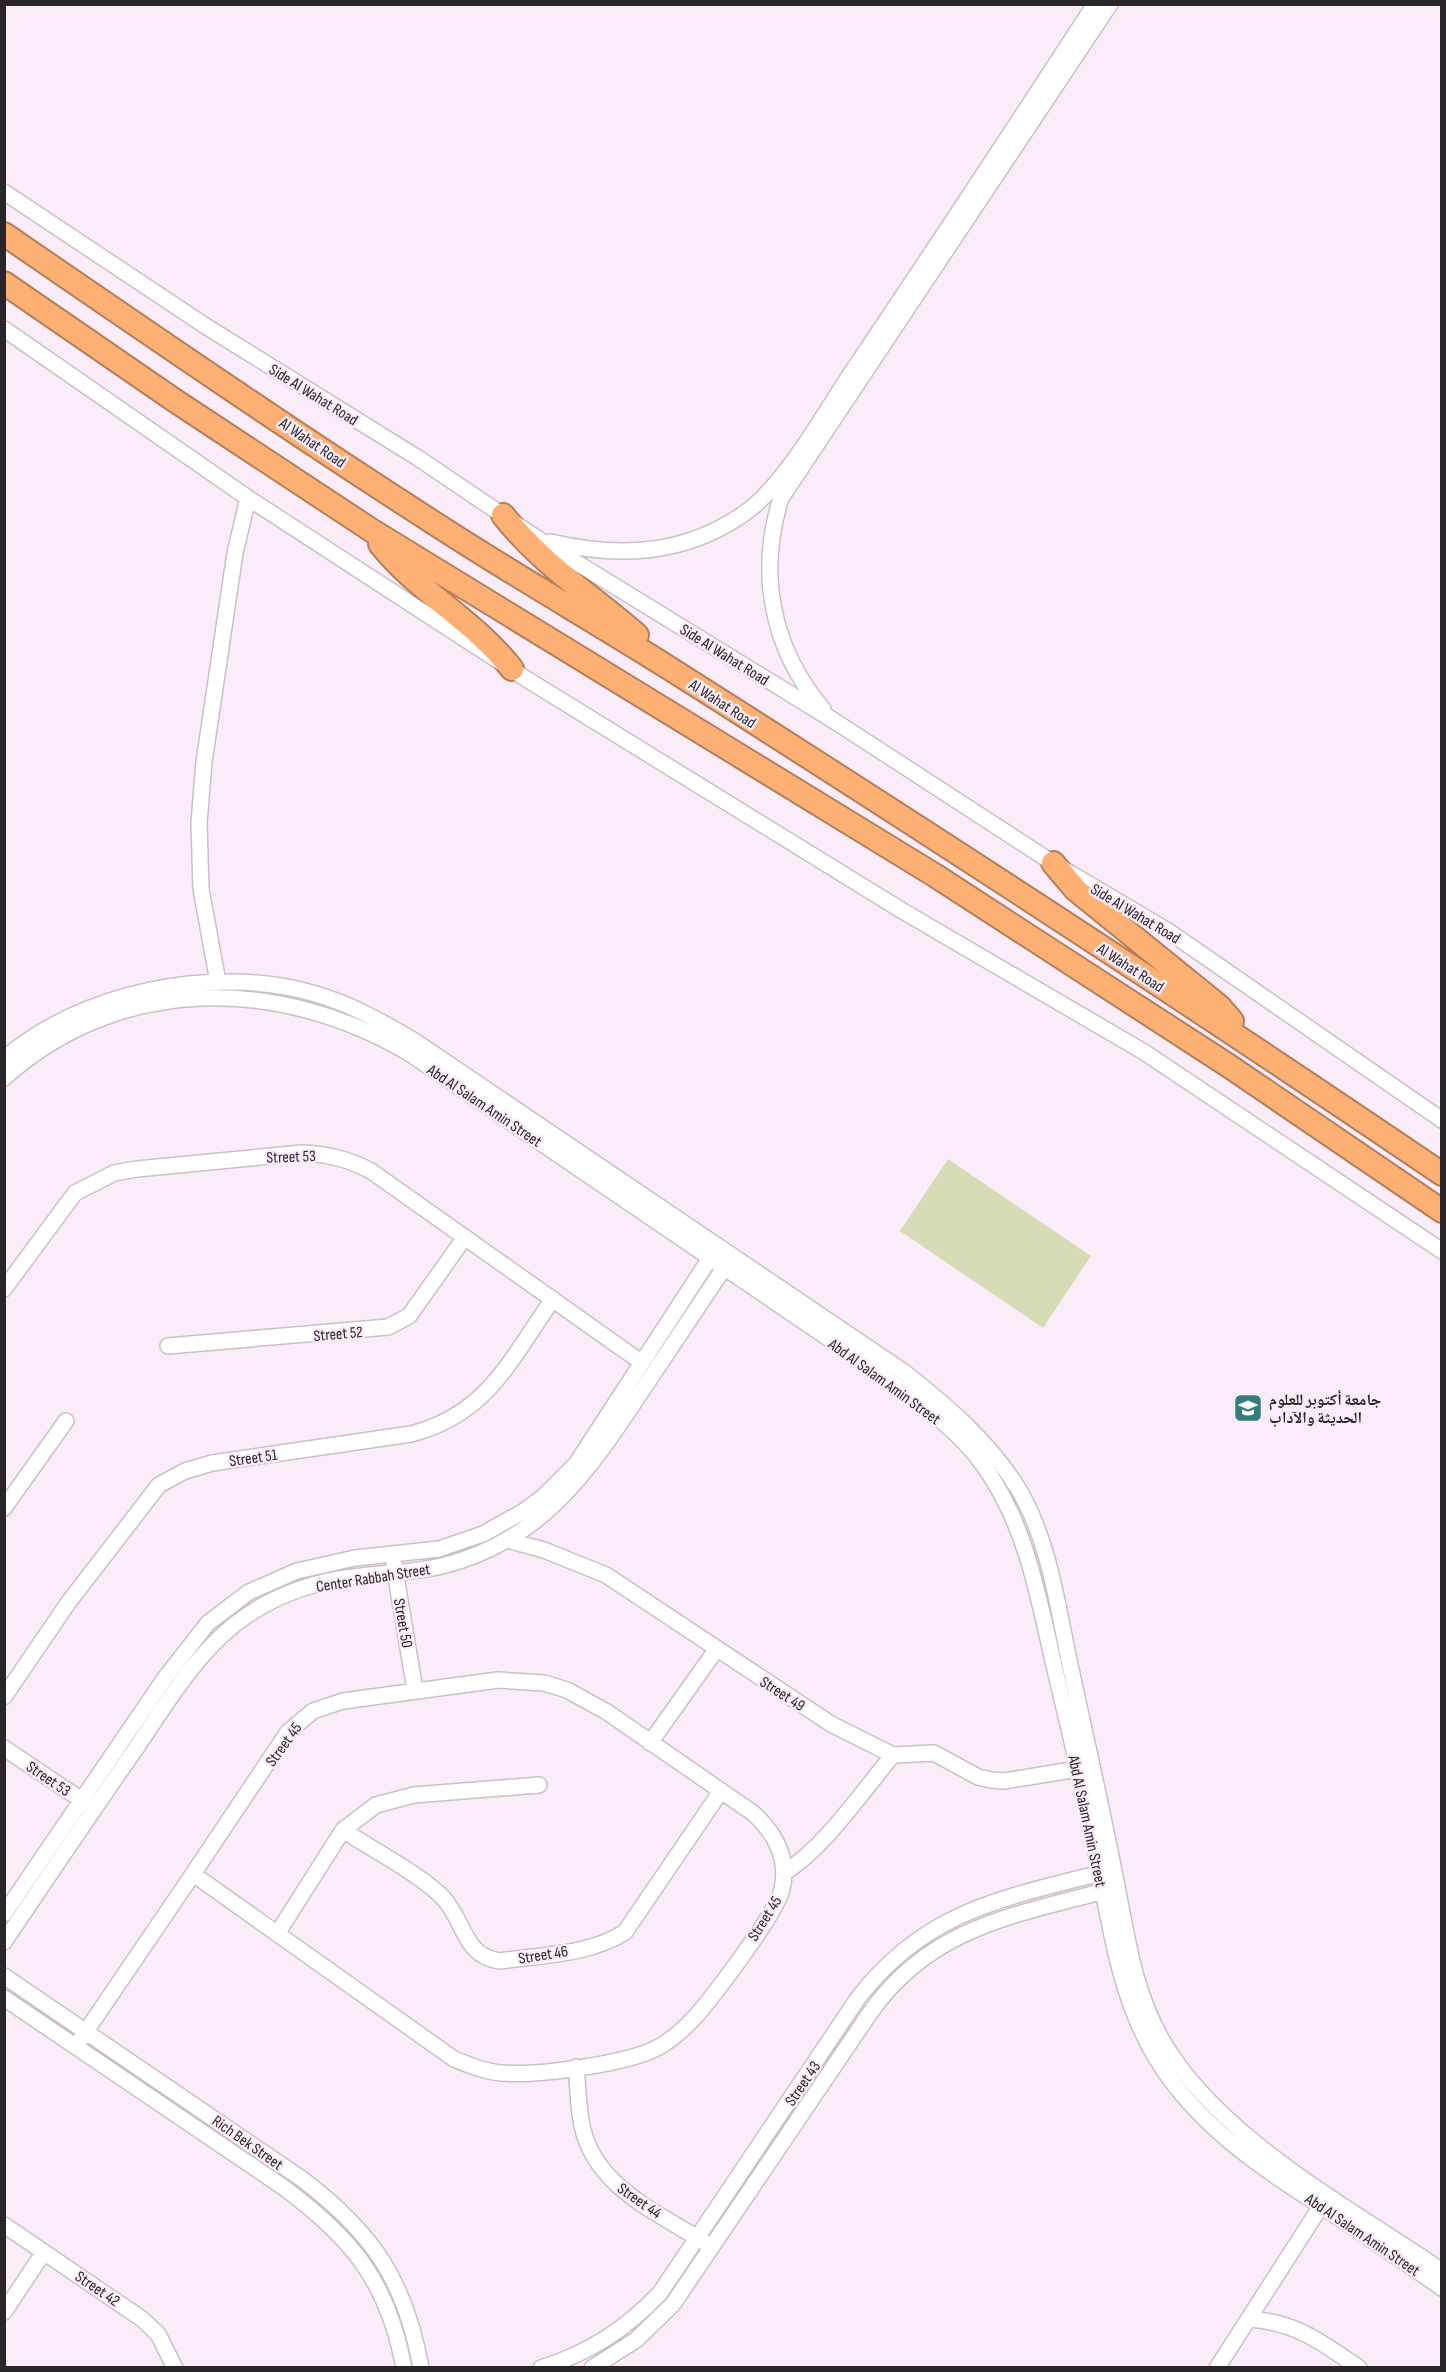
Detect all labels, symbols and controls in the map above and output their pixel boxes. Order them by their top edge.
street label: Side Al Wahat Road [265,360,361,430]
street label: Al Wahat Road [275,414,349,472]
street label: Side Al Wahat Road [676,620,772,690]
street label: Al Wahat Road [684,675,759,733]
street label: Side Al Wahat Road [1087,880,1184,949]
street label: Al Wahat Road [1092,939,1167,997]
street label: Abd Al Salam Amin Street [422,1060,545,1152]
street label: Street 53 [266,1147,316,1168]
street label: Street 52 [313,1323,364,1346]
street label: Abd Al Salam Amin Street [824,1335,944,1429]
place label: جامعة أكتوبر للعلوم الحديثة والآداب [1269,1390,1381,1428]
school or university icon: جامعة أكتوبر للعلوم الحديثة والآداب [1232,1392,1264,1424]
street label: Street 51 [228,1446,279,1471]
street label: Center Rabbah Street [315,1560,432,1597]
street label: Street 50 [389,1597,416,1649]
street label: Street 49 [756,1673,808,1716]
street label: Street 45 [262,1719,306,1770]
street label: Abd Al Salam Amin Street [1063,1753,1110,1889]
street label: Street 53 [22,1758,74,1801]
street label: Street 45 [744,1893,786,1945]
street label: Street 46 [517,1942,569,1969]
street label: Street 43 [781,2058,825,2110]
street label: Rich Bek Street [208,2112,286,2175]
street label: Street 44 [613,2179,665,2223]
street label: Abd Al Salam Amin Street [1300,2189,1423,2281]
street label: Street 42 [71,2267,123,2311]

